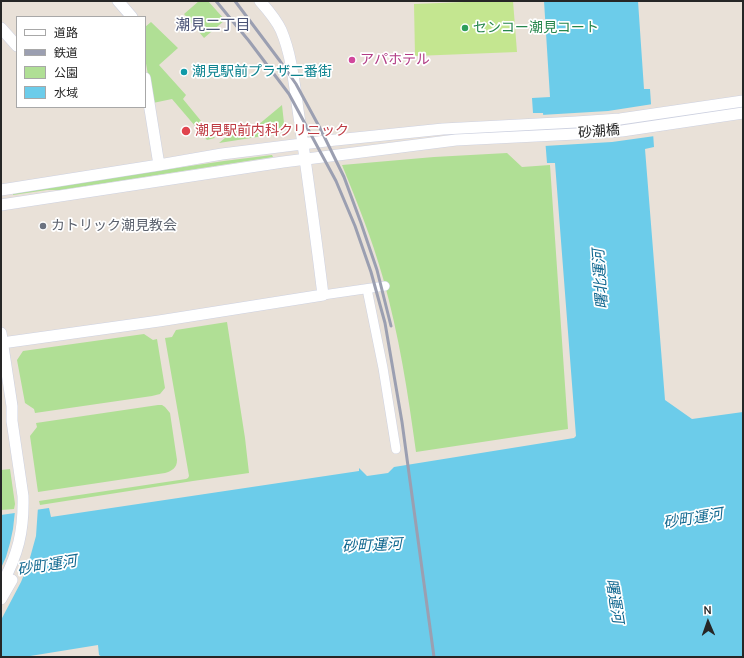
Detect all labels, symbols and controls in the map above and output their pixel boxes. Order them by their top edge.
legend [16,16,146,108]
district label: 潮見二丁目 [176,17,250,35]
place label: センコー潮見コート [473,20,599,36]
marker: センコー潮見コート [460,23,470,33]
text: 道路 [54,24,78,41]
text: 鉄道 [54,44,78,61]
place label: アパホテル [360,52,430,68]
marker: アパホテル [347,55,357,65]
text: 公園 [54,64,78,81]
place label: 潮見駅前プラザ二番街 [192,64,332,80]
marker: 潮見駅前プラザ二番街 [179,67,189,77]
text: 水域 [54,84,78,101]
street label: 砂潮橋 [577,122,621,142]
place label: 潮見駅前内科クリニック [195,123,349,139]
marker: 潮見駅前内科クリニック [180,125,192,137]
place label: カトリック潮見教会 [51,218,177,234]
marker: カトリック潮見教会 [38,221,48,231]
water label: 曙北運河 [590,248,612,310]
water label: 砂町運河 [662,505,724,533]
water label: 砂町運河 [342,535,402,557]
water label: 砂町運河 [16,552,78,580]
water label: 曙運河 [602,577,626,625]
north arrow [688,602,728,642]
text: N [703,602,712,617]

